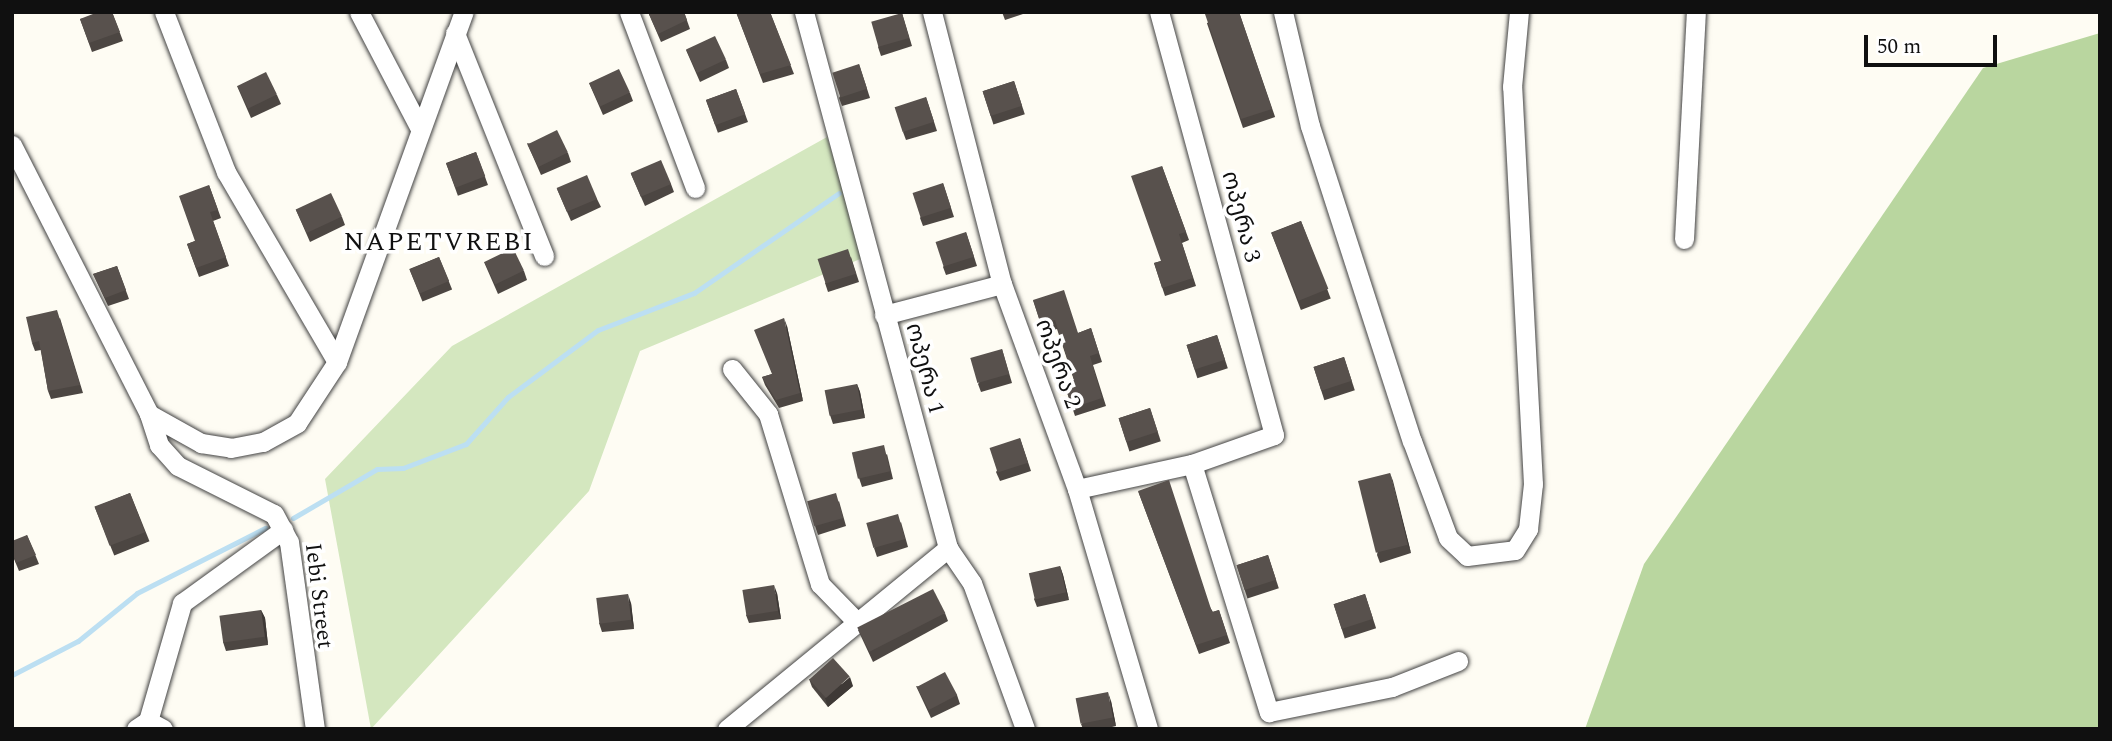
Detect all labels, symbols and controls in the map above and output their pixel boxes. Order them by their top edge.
scale bar [1867,21,2000,65]
text: 50 m [1877,31,1921,63]
street label: ოპერა 3 [1215,168,1265,266]
district label: NAPETVREBI [345,227,533,259]
street label: ოპერა 2 [1028,316,1086,412]
street label: ოპერა 1 [899,320,949,418]
street label: Iebi Street [298,542,338,650]

